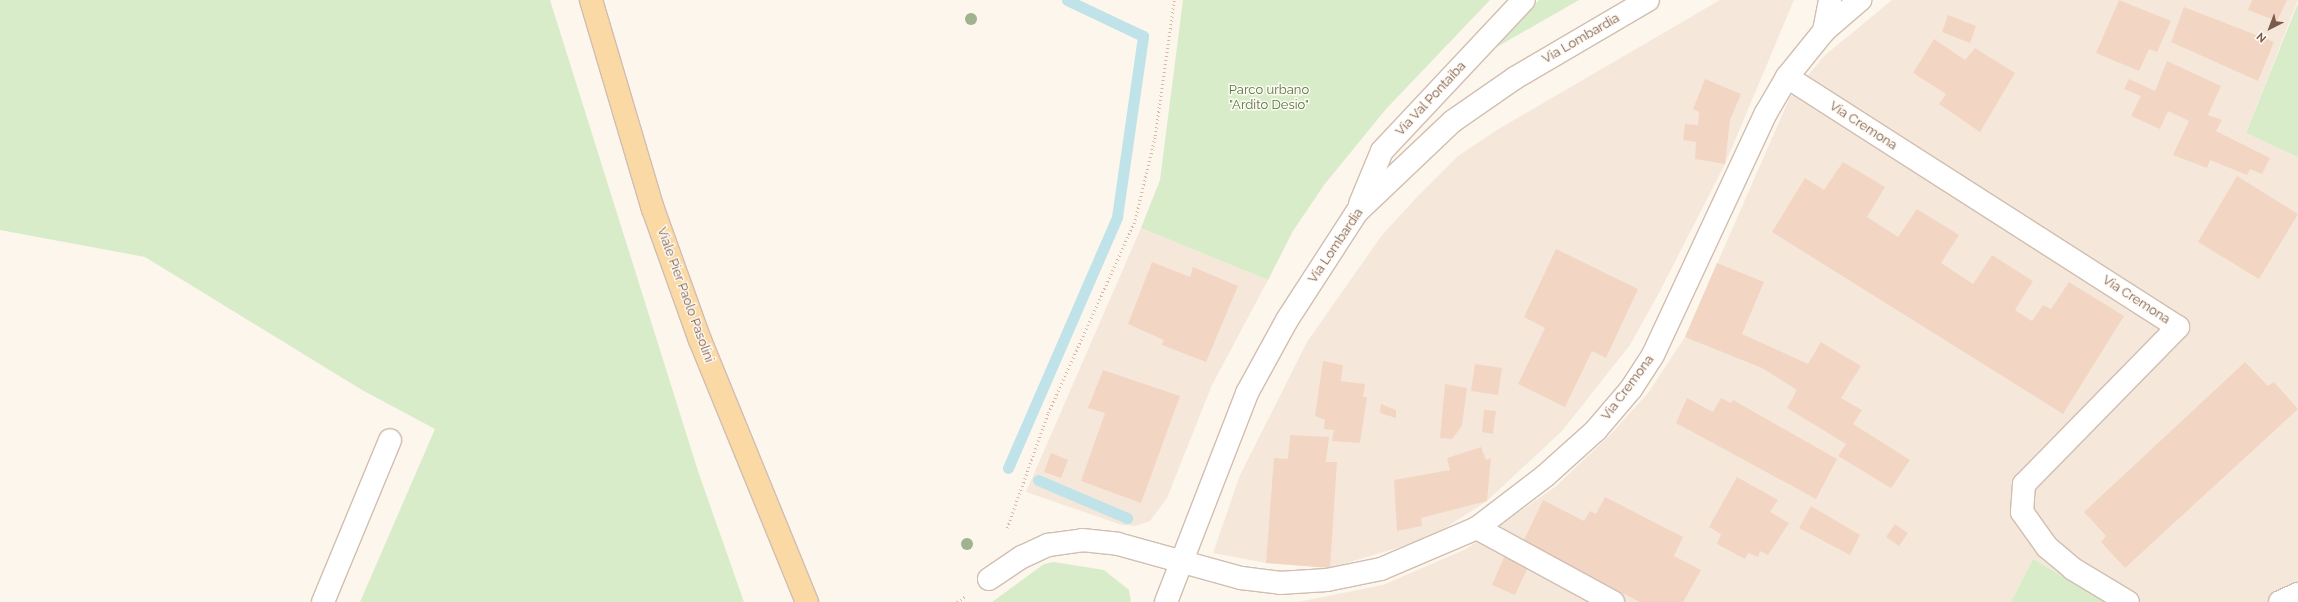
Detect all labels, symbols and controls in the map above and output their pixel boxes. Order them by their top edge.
north arrow [2250,8,2290,48]
street label: Via Lombardia [1540,11,1622,67]
text: N [2254,30,2269,45]
street label: Via Val Pontaiba [1392,58,1470,140]
park label: Parco urbano "Ardito Desio" [1229,83,1309,114]
street label: Via Cremona [1826,98,1900,154]
street label: Via Lombardia [1305,206,1367,286]
street label: Viale Pier Paolo Pasolini [653,225,717,365]
street label: Via Cremona [2099,272,2173,328]
street label: Via Cremona [1599,352,1657,424]

